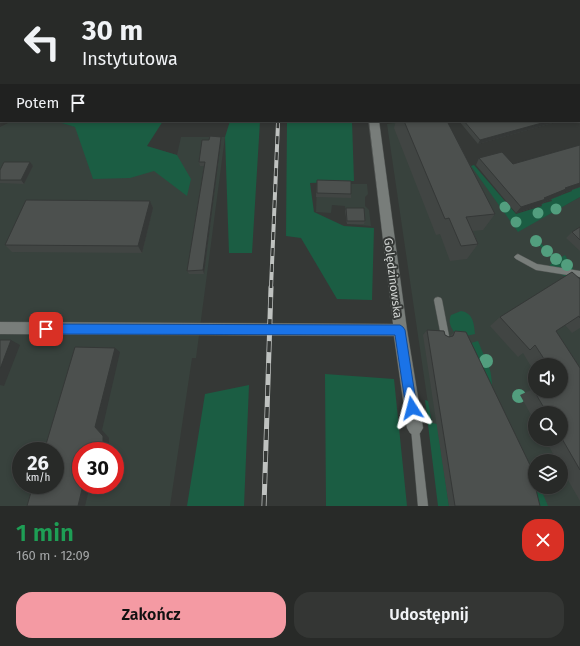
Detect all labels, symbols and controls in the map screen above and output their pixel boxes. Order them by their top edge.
text: 30 m [82,14,143,47]
icon: left [16,16,68,68]
text: Instytutowa [82,48,178,70]
icon: arrive [67,92,89,114]
text: Potem [16,94,59,112]
street label: Golędzinowska [381,237,405,319]
pin [29,312,63,346]
icon: arrive [35,318,57,340]
map controls [528,358,568,494]
button: sound [528,358,568,398]
position arrow [391,387,433,429]
button: search [528,406,568,446]
speed limit sign: 30 [72,442,124,494]
text: 26 [27,451,49,475]
button: layers [528,454,568,494]
text: km/h [26,472,50,484]
text: 1 min [16,519,74,547]
button: close [522,519,564,561]
text: 160 m · 12:09 [16,548,90,563]
button: Zakończ [16,592,286,638]
button: Udostępnij [294,592,564,638]

